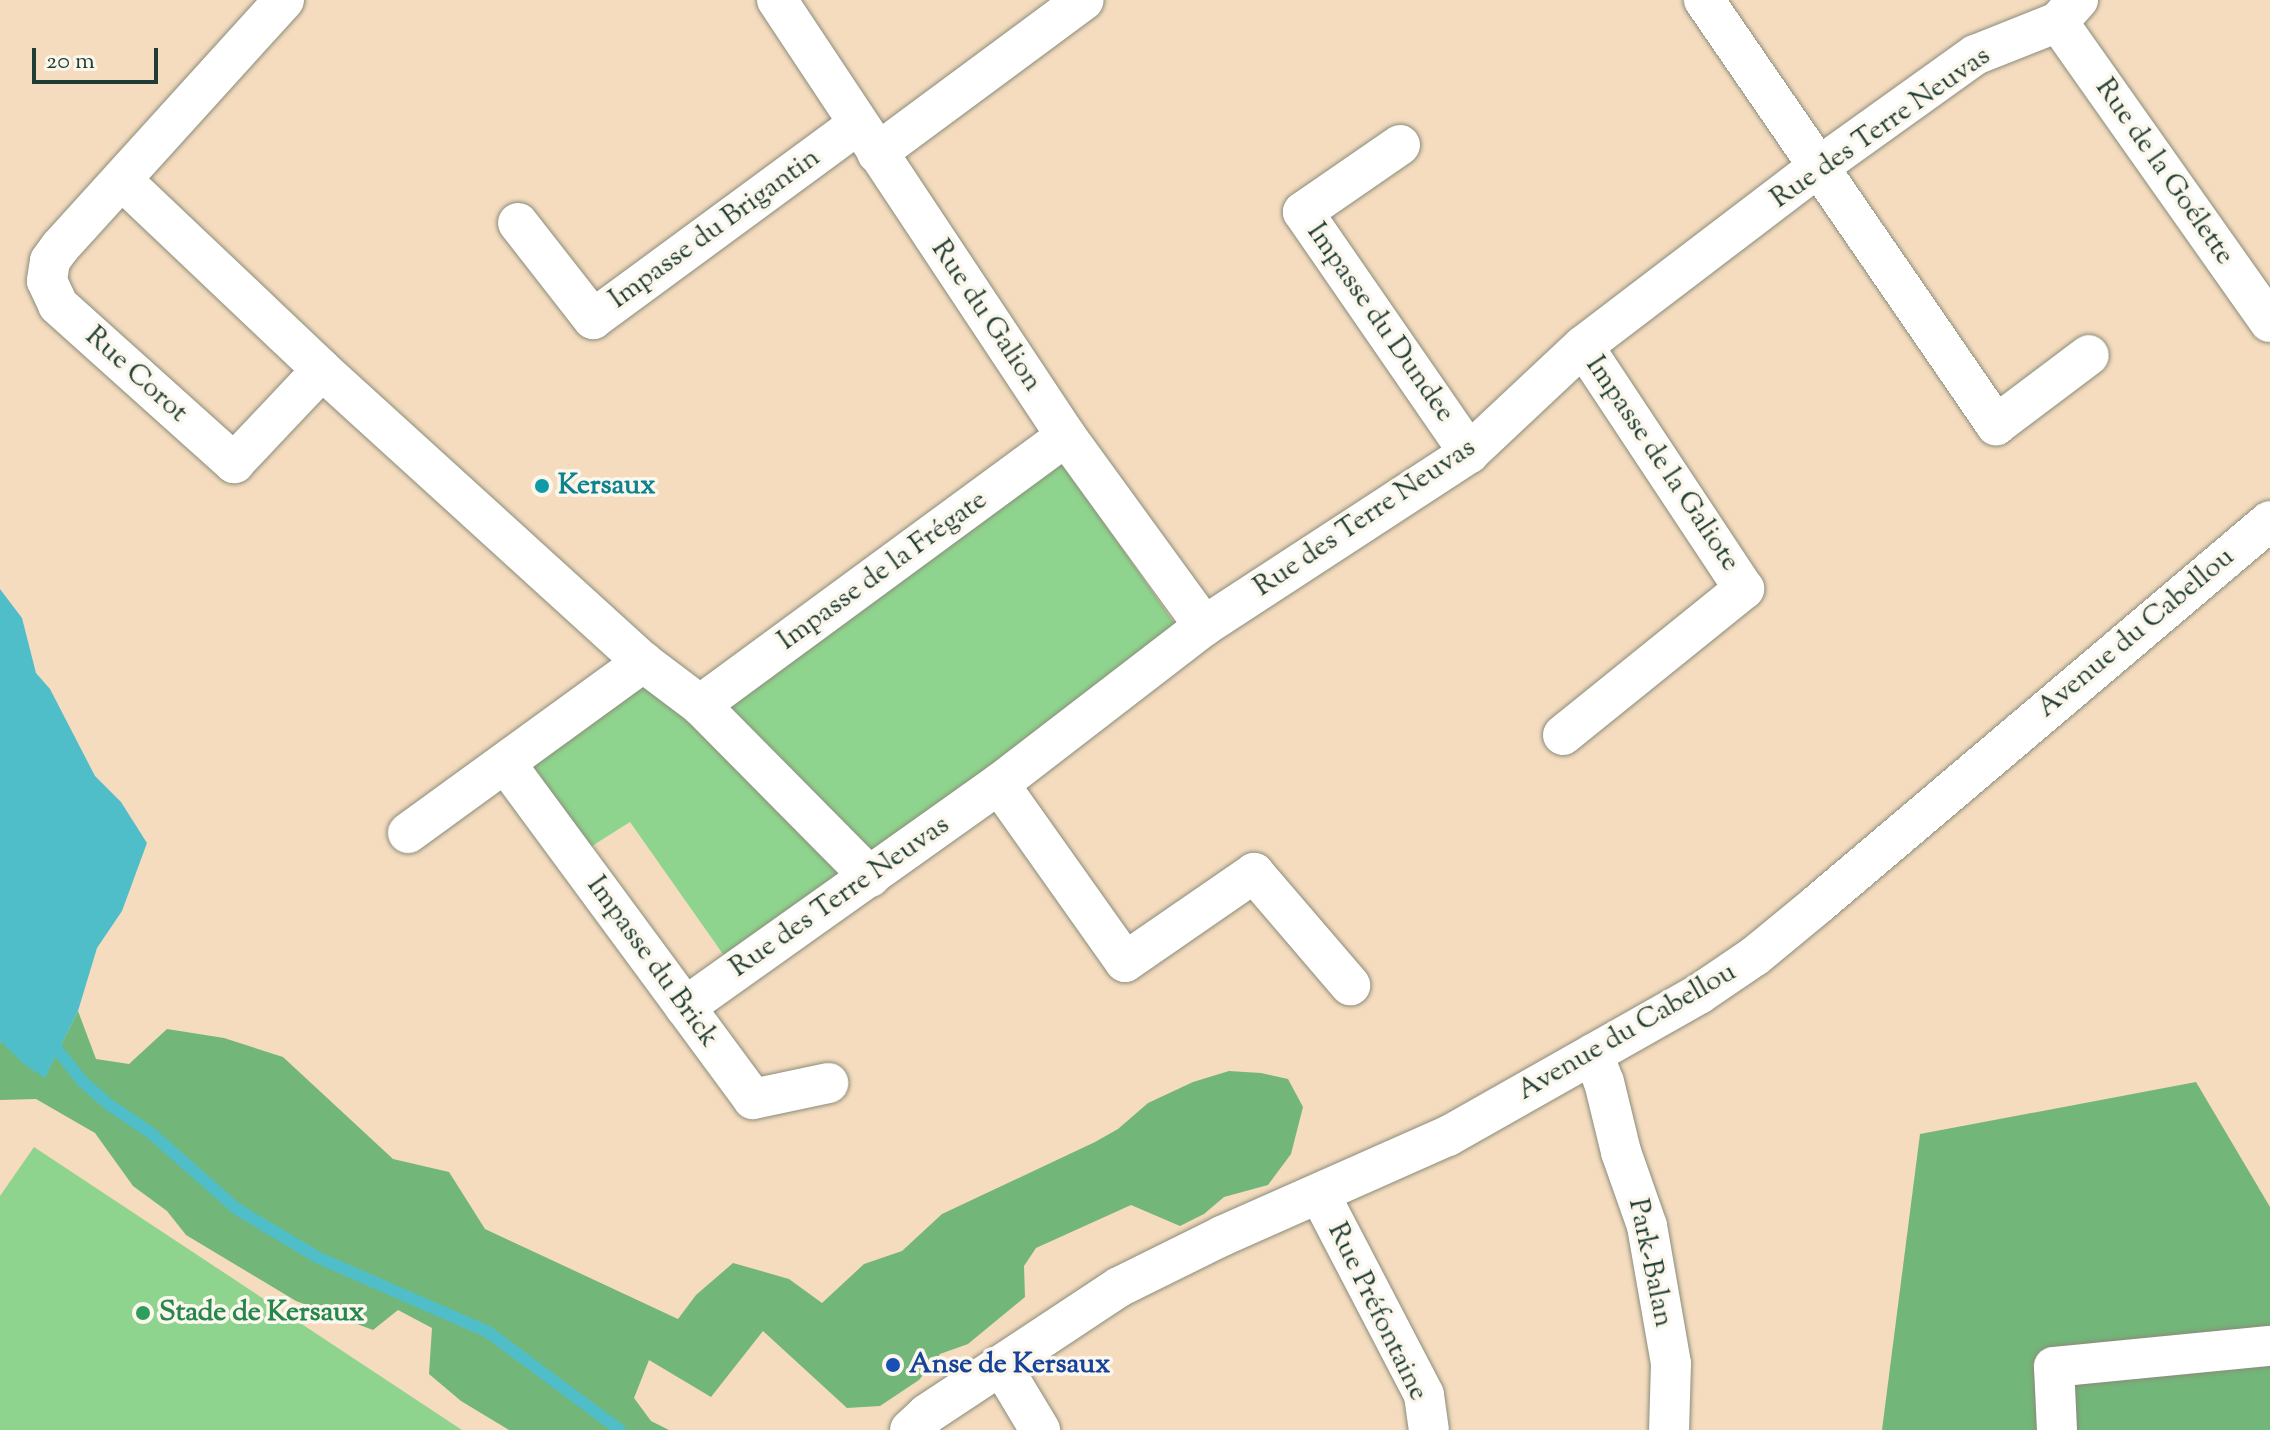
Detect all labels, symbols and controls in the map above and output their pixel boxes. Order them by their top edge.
scale bar [36,32,162,82]
street label: Rue des Terre Neuvas [1765,40,1997,216]
text: 20 m [46,45,95,79]
street label: Rue de la Goélette [2087,72,2241,272]
street label: Impasse du Brigantin [603,141,827,317]
street label: Impasse du Dundee [1299,217,1461,429]
street label: Rue du Galion [923,234,1049,398]
street label: Rue Corot [78,320,194,430]
street label: Impasse de la Galiote [1578,350,1746,578]
street label: Rue des Terre Neuvas [1248,431,1482,605]
place label: Kersaux [558,469,656,503]
marker: Kersaux [533,477,551,495]
street label: Impasse de la Frégate [772,484,994,658]
street label: Avenue du Cabellou [2031,541,2241,725]
street label: Rue des Terre Neuvas [724,809,956,985]
street label: Impasse du Brick [579,870,725,1054]
street label: Avenue du Cabellou [1512,956,1742,1108]
street label: Park-Balan [1620,1196,1680,1330]
street label: Rue Préfontaine [1319,1218,1435,1406]
place label: Stade de Kersaux [159,1296,364,1330]
marker: Stade de Kersaux [134,1304,152,1322]
place label: Anse de Kersaux [909,1348,1110,1382]
marker: Anse de Kersaux [884,1356,902,1374]

